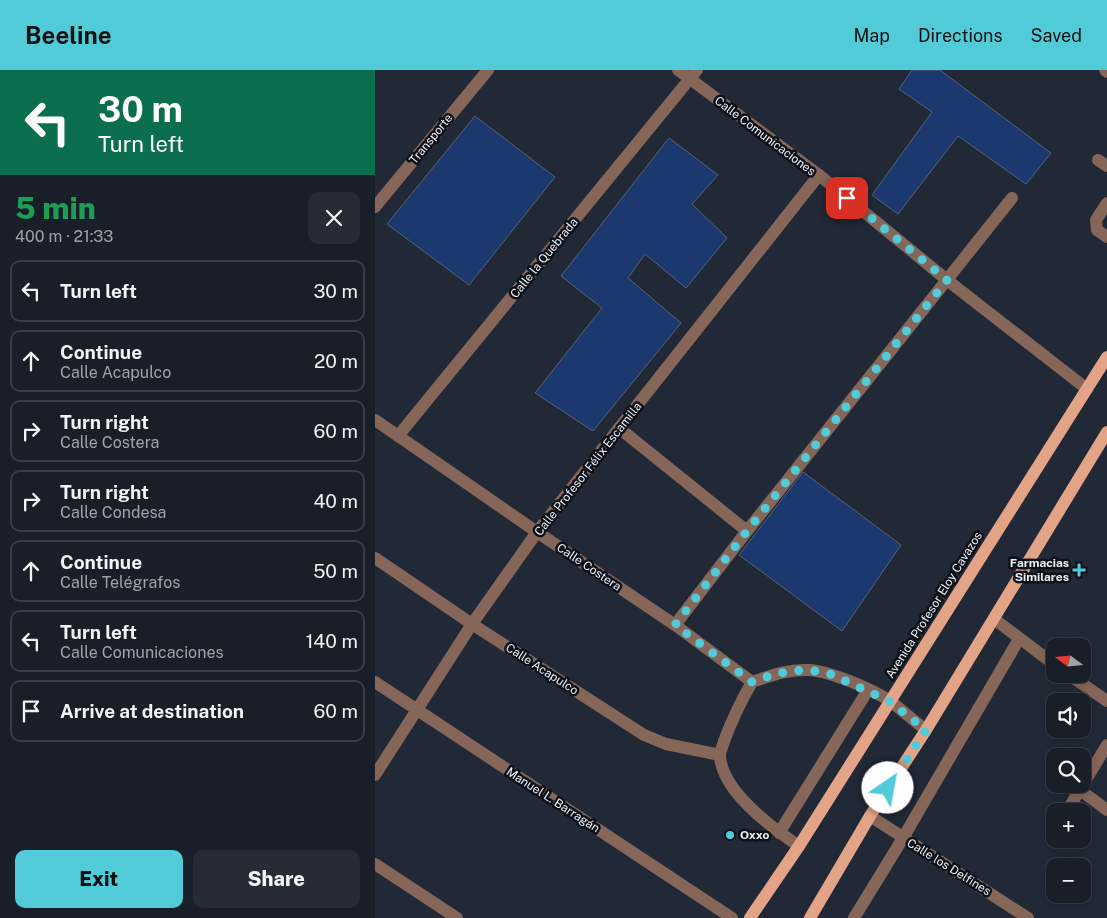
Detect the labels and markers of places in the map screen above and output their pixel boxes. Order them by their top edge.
pin [826,177,868,219]
place label: Farmacias Similares [1010,556,1069,584]
marker: Farmacias Similares [1073,564,1085,576]
place label: Oxxo [740,828,769,842]
marker: Oxxo [724,829,736,841]

